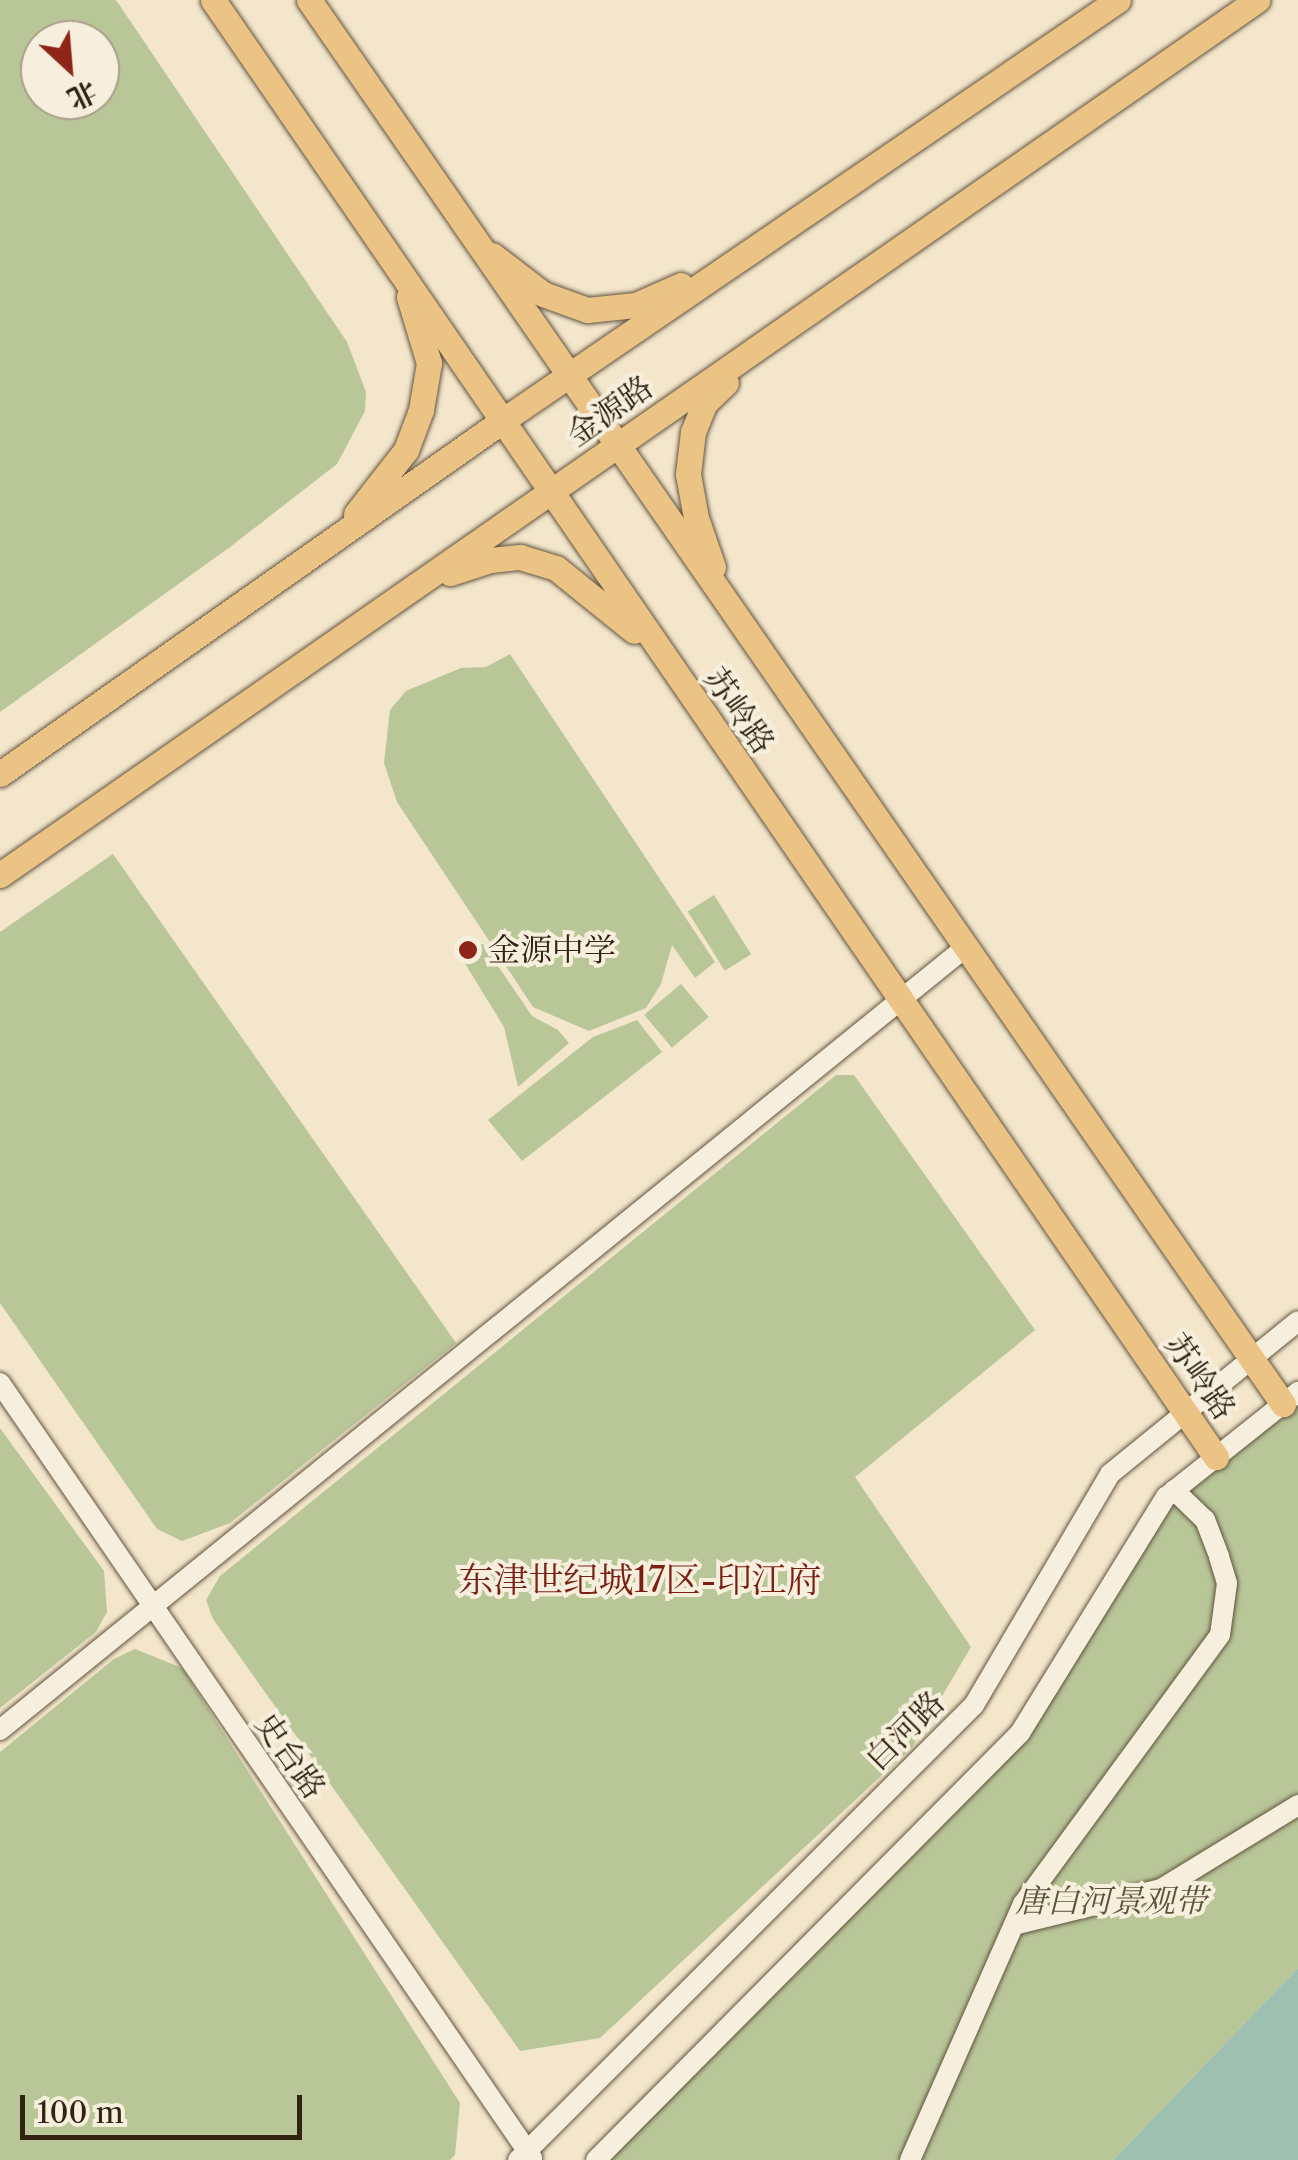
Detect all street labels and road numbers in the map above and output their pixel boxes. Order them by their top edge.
street label: 金源路 [560,368,660,454]
street label: 苏岭路 [696,661,782,761]
street label: 苏岭路 [1157,1327,1243,1427]
street label: 白河路 [857,1683,953,1779]
street label: 史台路 [247,1706,333,1806]

